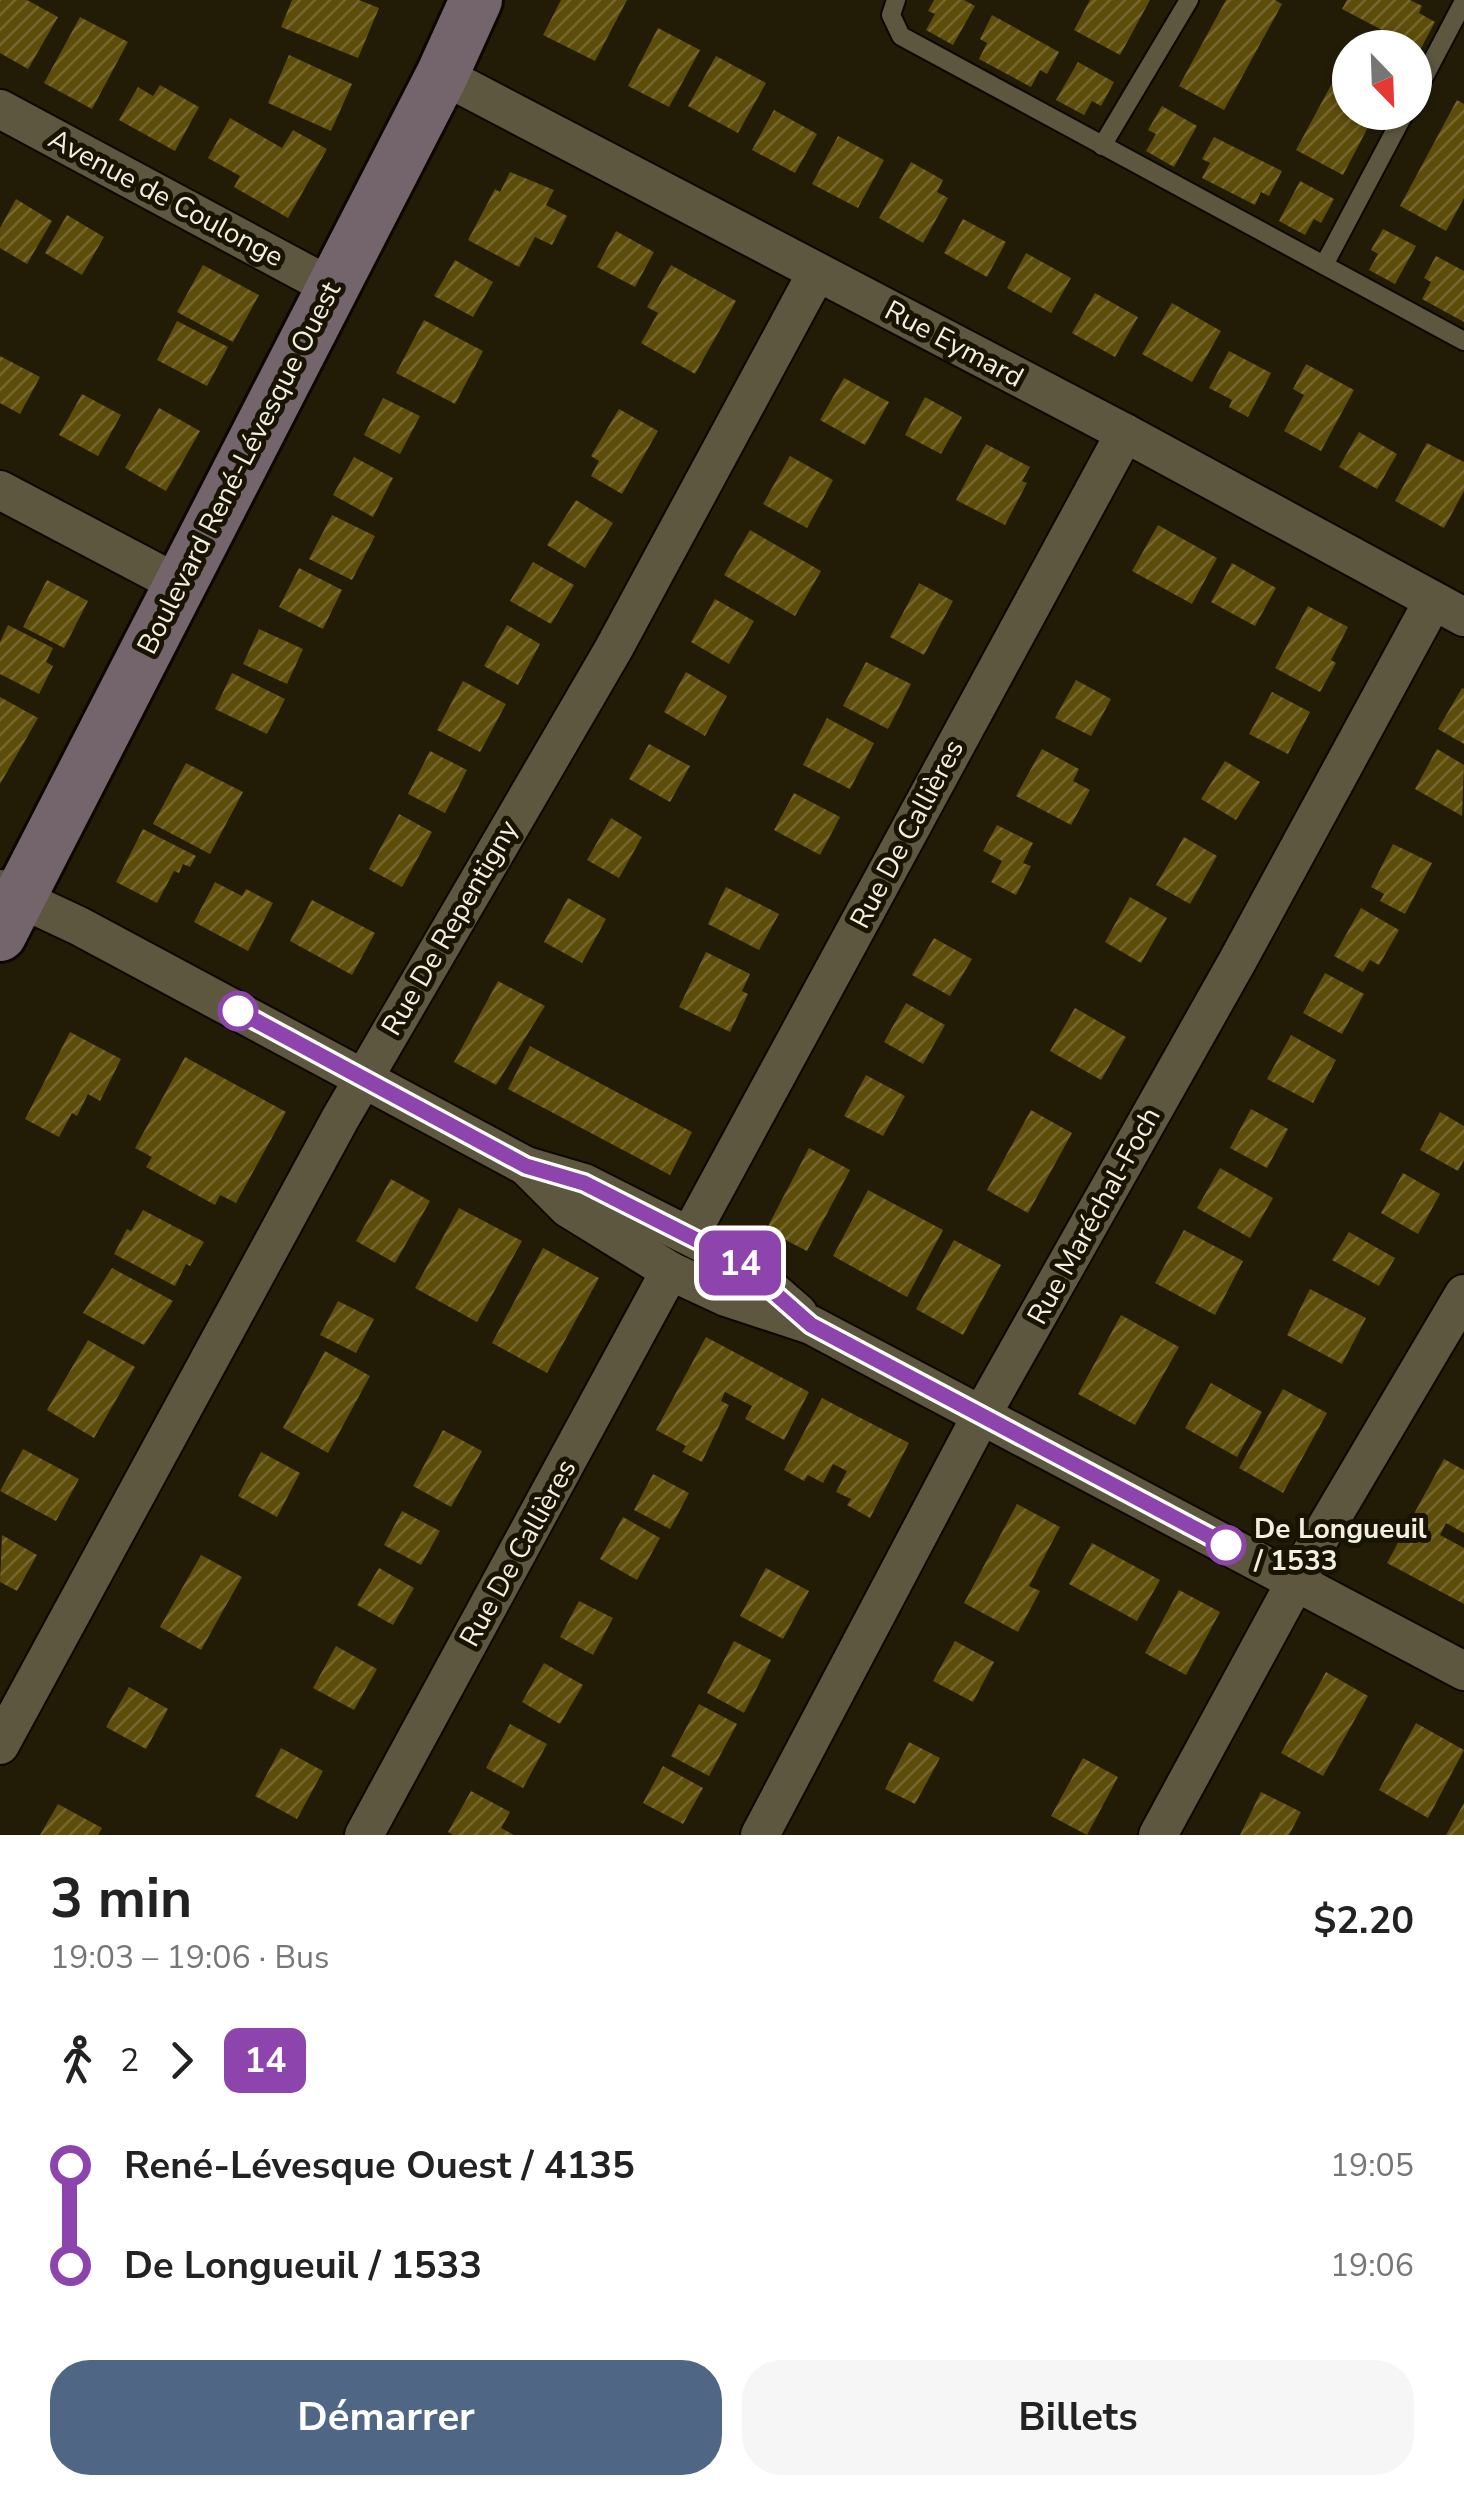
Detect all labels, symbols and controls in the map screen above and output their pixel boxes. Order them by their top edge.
north arrow [1332,30,1432,130]
map controls [1332,30,1432,130]
street label: Avenue de Coulonge [42,120,290,276]
street label: Boulevard René-Lévesque Ouest [128,275,350,661]
street label: Rue Eymard [878,292,1030,396]
street label: Rue De Callières [841,733,973,935]
street label: Rue De Repentigny [373,813,527,1043]
unlabelled marker [219,992,257,1030]
street label: Rue Maréchal-Foch [1018,1101,1170,1331]
line badge: 14 [695,1230,785,1296]
text: 14 [719,1240,761,1287]
street label: Rue De Callières [451,1452,585,1654]
place label: De Longueuil / 1533 [1253,1510,1427,1580]
marker: De Longueuil / 1533 [1207,1526,1245,1564]
text: 3 min [50,1861,192,1936]
text: $2.20 [1313,1895,1414,1946]
text: 19:03 – 19:06 · Bus [50,1936,329,1979]
icon: walk [50,2033,105,2088]
icon: forward [154,2033,209,2088]
text: 14 [244,2037,286,2084]
text: 2 [120,2039,139,2082]
text: René-Lévesque Ouest / 4135 [124,2140,635,2191]
text: 19:05 [1330,2144,1414,2187]
text: De Longueuil / 1533 [124,2240,482,2291]
text: 19:06 [1330,2244,1414,2287]
button: Démarrer [50,2360,722,2475]
button: Billets [742,2360,1414,2475]

